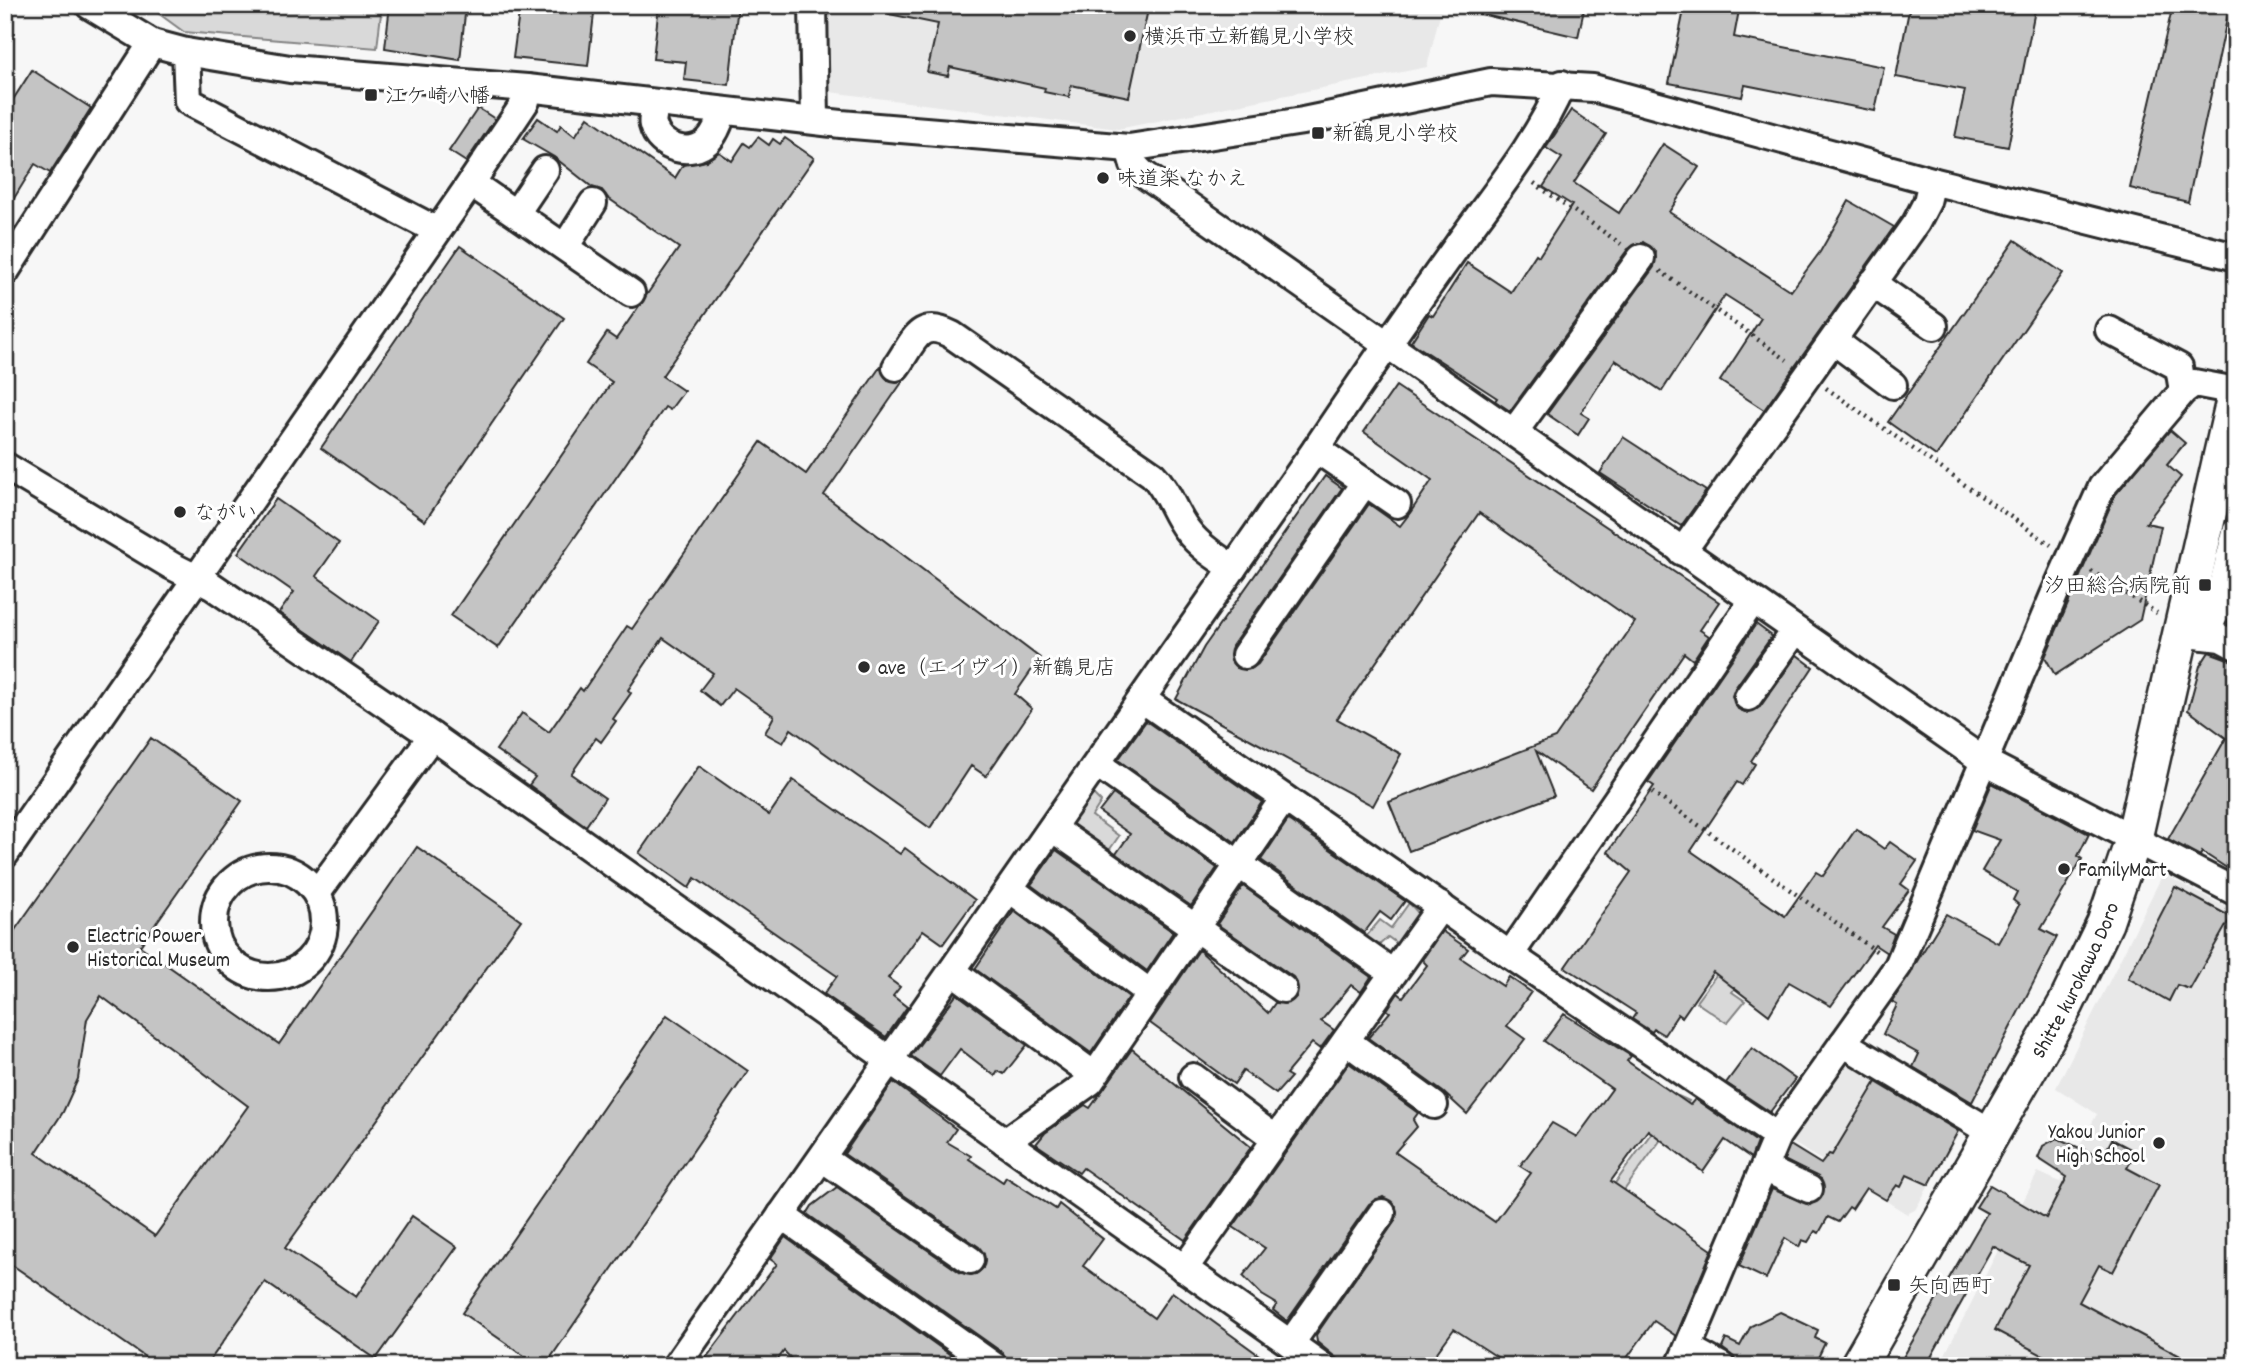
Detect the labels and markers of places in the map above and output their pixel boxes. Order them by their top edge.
place label: 横浜市立新鶴見小学校 [1144,24,1354,54]
marker: 横浜市立新鶴見小学校 [1122,28,1138,44]
place label: 江ケ崎八幡 [385,83,490,113]
marker: 江ケ崎八幡 [363,87,379,103]
place label: 新鶴見小学校 [1332,121,1458,151]
marker: 新鶴見小学校 [1310,125,1326,141]
place label: 味道楽 なかえ [1117,166,1248,196]
marker: 味道楽 なかえ [1095,170,1111,186]
place label: ながい [194,500,257,530]
marker: ながい [172,504,188,520]
place label: 汐田総合病院前 [2044,573,2191,603]
marker: 汐田総合病院前 [2197,577,2213,593]
place label: ave（エイヴイ）新鶴見店 [878,655,1116,685]
marker: ave（エイヴイ）新鶴見店 [856,659,872,675]
place label: FamilyMart [2078,857,2167,887]
marker: FamilyMart [2056,861,2072,877]
place label: Electric Power Historical Museum [87,923,230,977]
marker: Electric Power Historical Museum [65,939,81,955]
place label: Yakou Junior High School [2048,1119,2145,1173]
marker: Yakou Junior High School [2151,1135,2167,1151]
place label: 矢向西町 [1908,1273,1992,1303]
marker: 矢向西町 [1886,1277,1902,1293]

